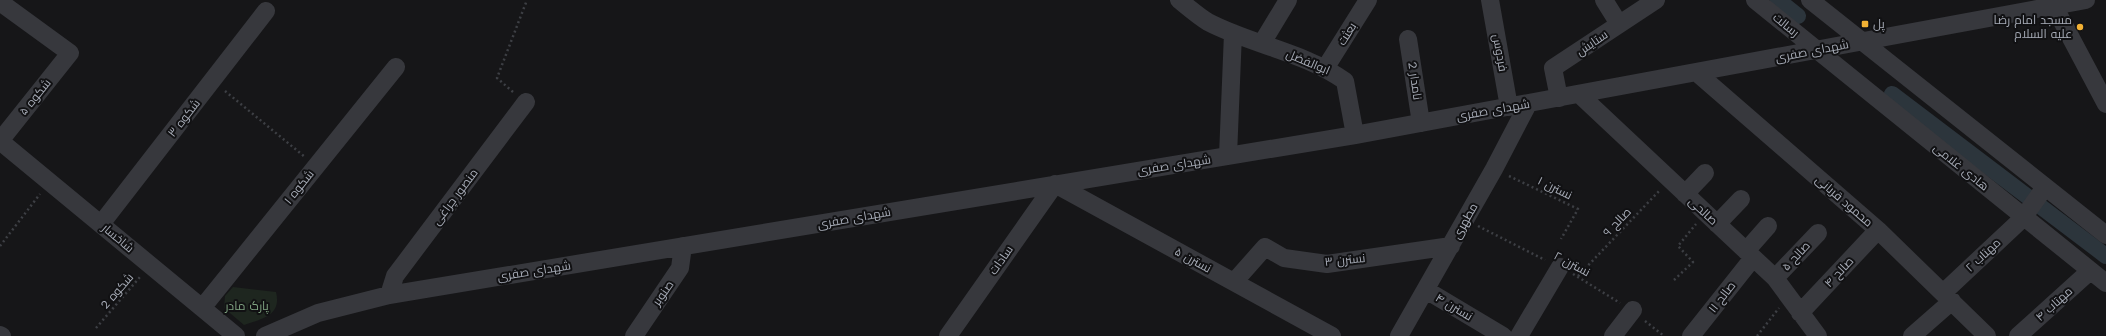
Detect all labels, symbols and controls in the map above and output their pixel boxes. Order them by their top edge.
street label: رسالت [1770,10,1802,40]
place label: مسجد امام رضا علیه السلام [1994,13,2072,42]
place label: پل [1873,17,1885,33]
marker: پل [1860,19,1870,29]
street label: بعثت [1335,20,1359,48]
marker: مسجد امام رضا علیه السلام [2075,22,2085,32]
street label: ستایش [1574,27,1611,59]
street label: فردوس [1490,33,1510,73]
street label: شهدای صفری [1774,37,1850,65]
street label: ابوالفضل [1284,47,1332,77]
street label: نامدار 2 [1405,61,1425,101]
street label: شکوه ۵ [16,76,54,118]
street label: شکوه ۳ [165,96,203,140]
street label: شهدای صفری [1455,97,1531,123]
street label: هادی غلامی [1930,140,1992,194]
street label: شهدای صفری [1136,152,1212,178]
street label: منصور چراغی [429,166,482,229]
street label: شکوه ۱ [281,167,317,207]
street label: محمود قربانی [1812,172,1876,230]
street label: نسترن ۱ [1536,174,1574,202]
street label: صالحی [1686,194,1720,228]
street label: مطهری [1449,201,1481,241]
street label: شهدای صفری [816,205,892,231]
street label: صالح ۹ [1600,205,1635,240]
street label: شاخسار [99,220,137,255]
street label: مهتاب ۲ [1963,235,2003,275]
street label: صالح ۵ [1779,238,1814,274]
street label: سادات [986,243,1016,277]
street label: نسترن ۵ [1172,244,1214,276]
street label: نسترن ۲ [1551,249,1593,279]
street label: نسترن ۳ [1324,251,1366,269]
street label: صالح ۴ [1822,254,1857,291]
street label: شهدای صفری [496,258,572,284]
street label: شکوه 2 [98,270,136,312]
street label: صنوبر [649,278,677,309]
street label: صالح ۱۱ [1705,279,1739,316]
street label: مهتاب ۴ [2033,284,2075,324]
street label: نسترن ۴ [1433,291,1475,323]
park label: پارک مادر [224,299,270,315]

